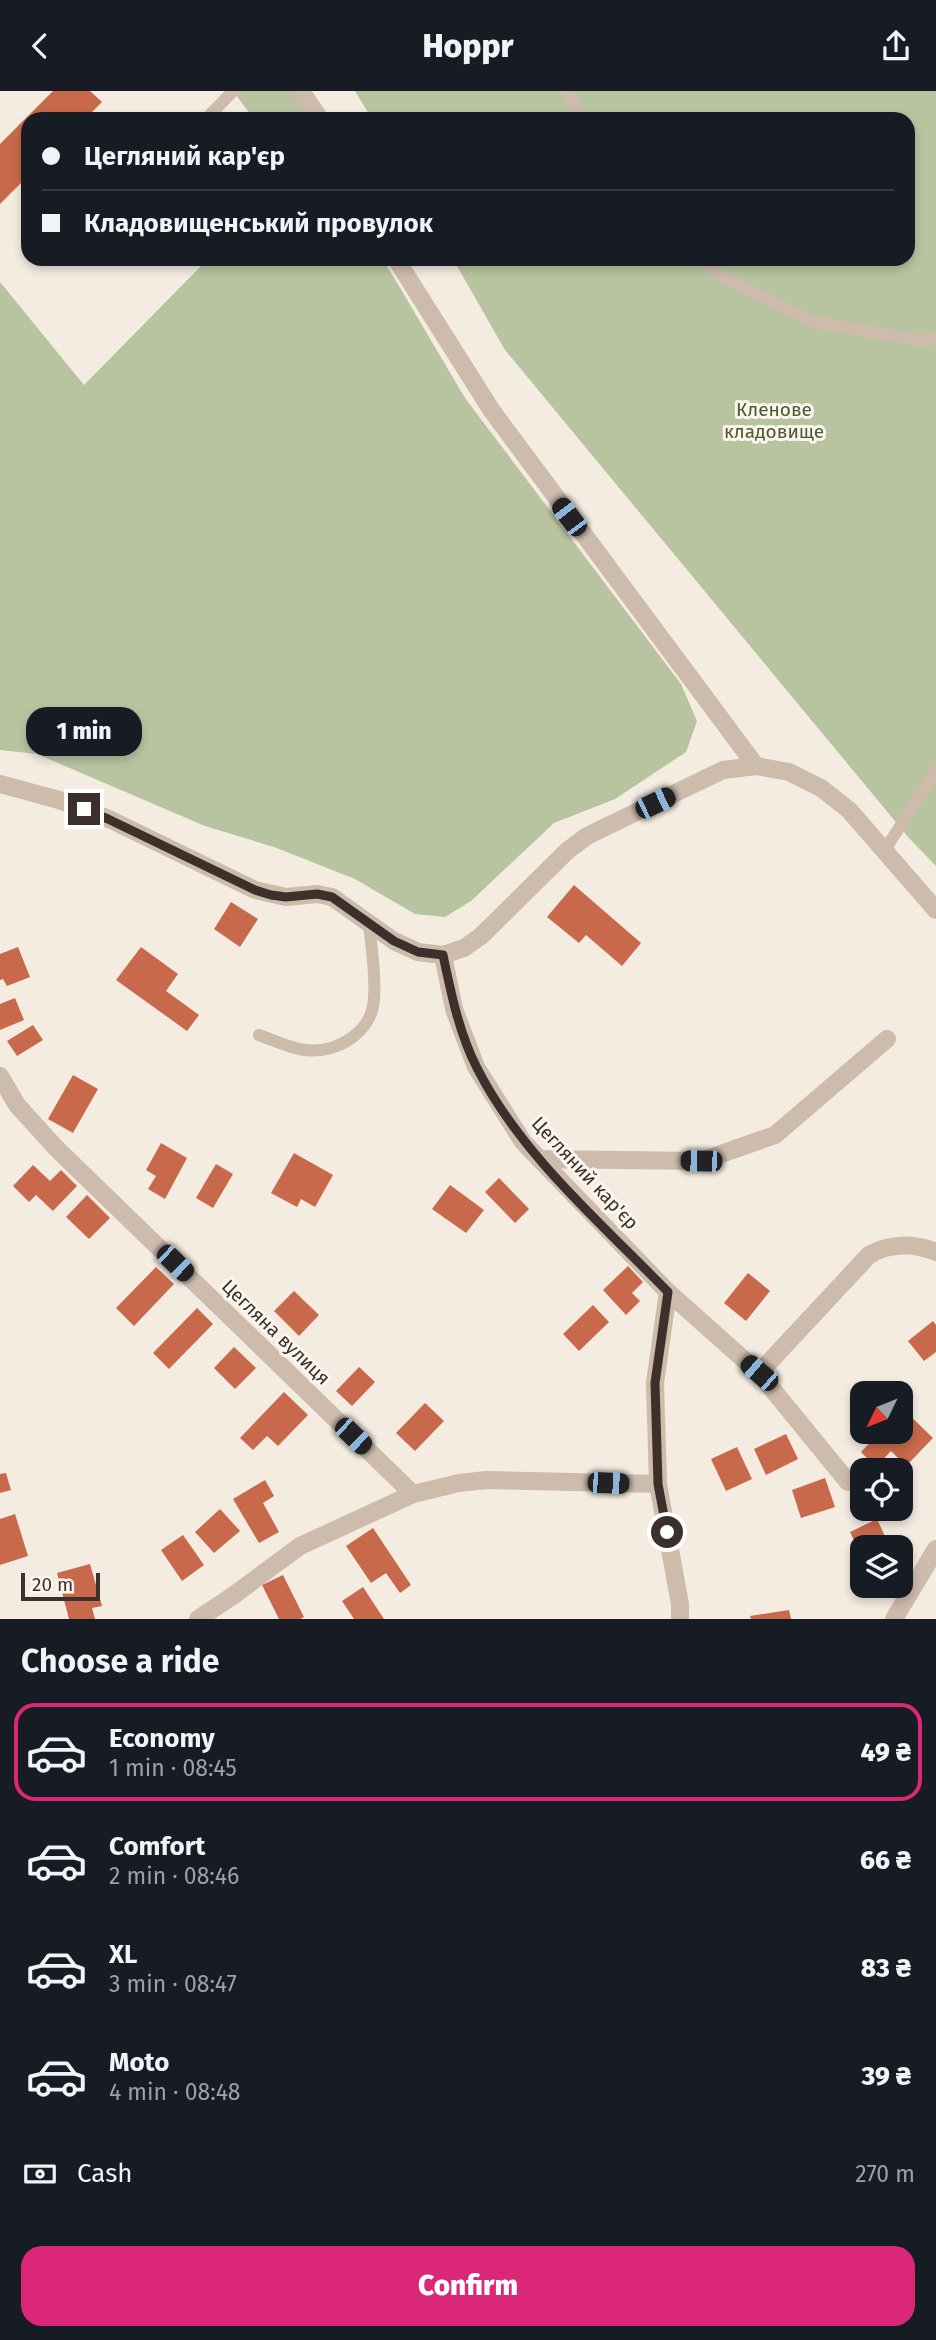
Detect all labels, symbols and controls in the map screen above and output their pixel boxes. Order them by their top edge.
icon: back [21,27,59,65]
text: Hoppr [422,27,514,65]
icon: share [877,27,915,65]
text: Цегляний кар'єр [84,141,285,172]
text: Кладовищенський провулок [84,208,433,239]
park label: Кленове кладовище [724,398,824,443]
car [548,494,591,540]
callout: 1 min [26,707,142,757]
text: 1 min [56,717,112,745]
car [632,784,679,822]
route end [68,793,100,825]
street label: Цегляний кар'єр [527,1112,643,1234]
car [680,1150,723,1172]
car [153,1241,198,1285]
street label: Цегляна вулиця [217,1274,335,1390]
car [737,1351,782,1395]
north arrow [850,1381,914,1444]
map controls [850,1381,913,1598]
car [331,1414,376,1458]
button: locate [850,1458,913,1521]
car [587,1472,630,1494]
route start [651,1516,683,1548]
button: layers [850,1535,913,1598]
scale bar [21,1570,100,1602]
text: 20 m [32,1573,73,1596]
text: Choose a ride [21,1642,219,1680]
icon: car [25,1721,88,1784]
text: Economy [109,1723,215,1754]
text: 49 ₴ [861,1737,911,1768]
text: 1 min · 08:45 [109,1754,237,1782]
icon: car [25,1829,88,1892]
text: Comfort [109,1831,205,1862]
text: 66 ₴ [860,1845,911,1876]
text: 2 min · 08:46 [109,1862,239,1890]
icon: car [25,1937,88,2000]
text: XL [109,1939,137,1970]
text: 83 ₴ [861,1953,911,1984]
text: 3 min · 08:47 [109,1970,237,1998]
icon: car [25,2045,88,2108]
text: Moto [109,2047,169,2078]
text: 39 ₴ [862,2061,911,2092]
text: 4 min · 08:48 [109,2078,241,2106]
icon: cash [21,2155,59,2193]
text: Cash [77,2158,133,2189]
text: 270 m [855,2160,915,2188]
button: Confirm [21,2246,915,2326]

